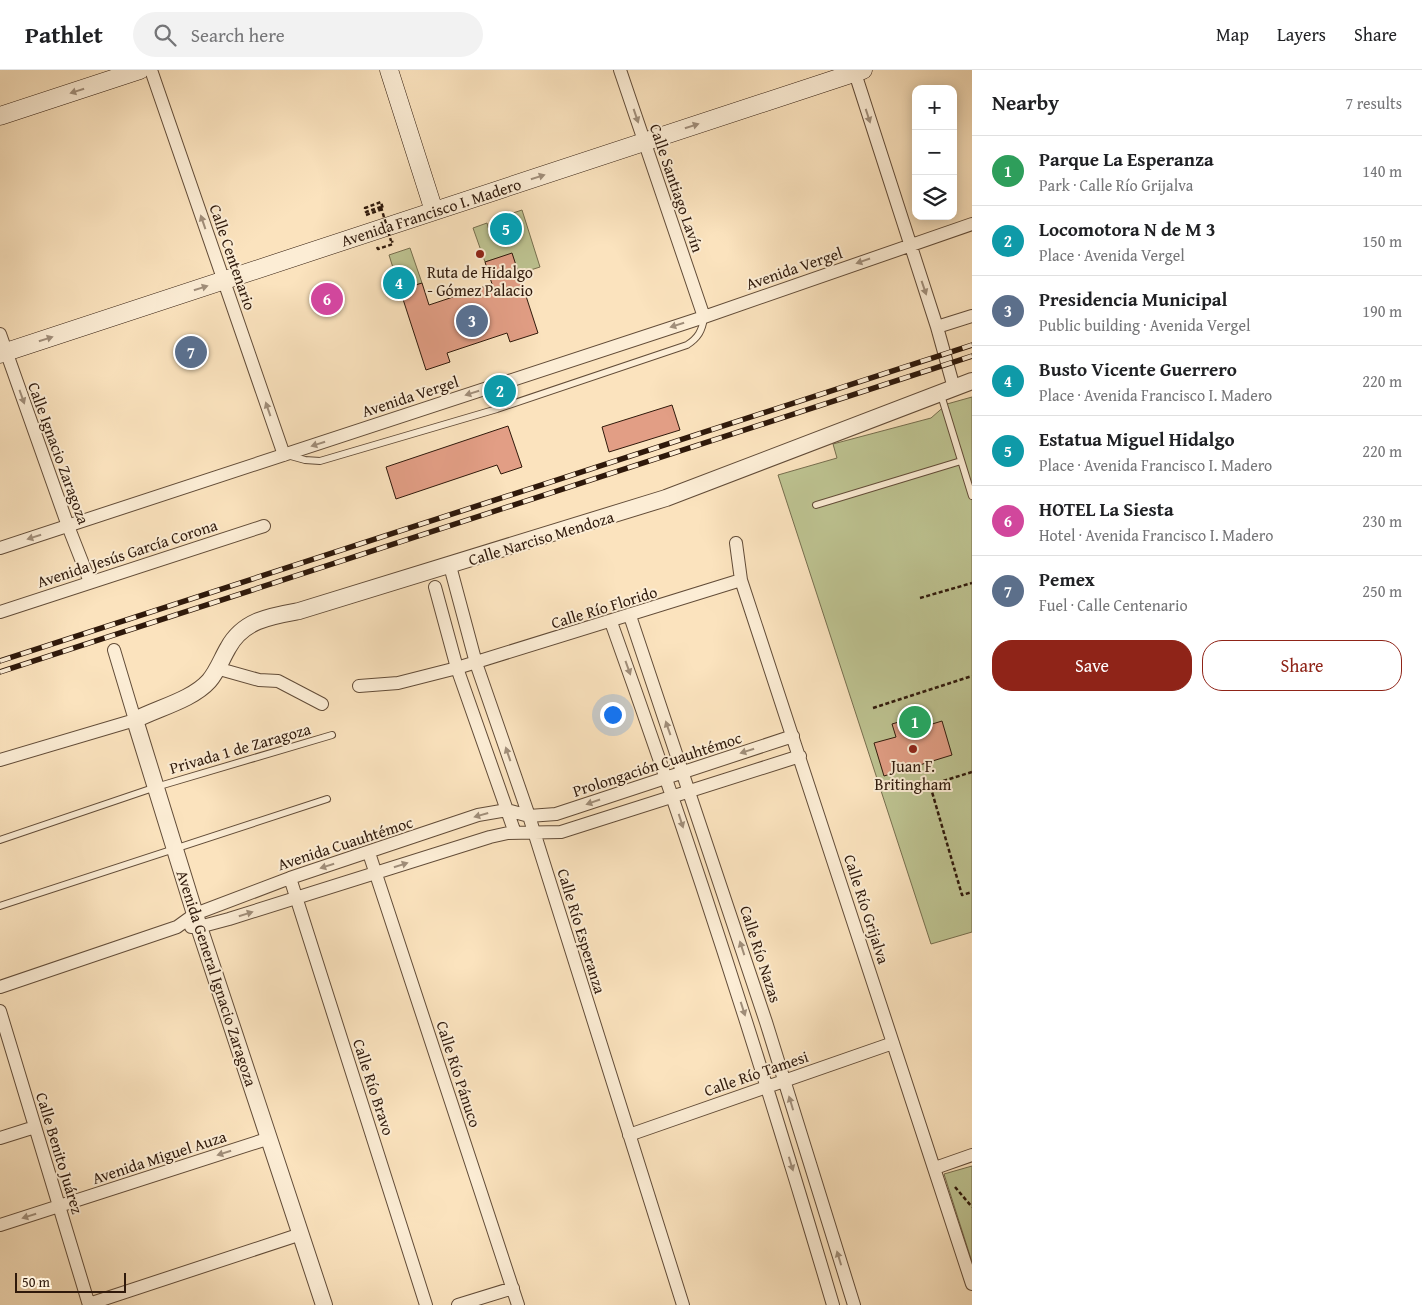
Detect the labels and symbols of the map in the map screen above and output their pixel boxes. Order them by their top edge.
one-way arrow [69,87,84,95]
one-way arrow [632,109,640,124]
one-way arrow [865,109,873,124]
street label: Calle Santiago Lavín [644,120,710,256]
one-way arrow [685,122,700,130]
street label: Avenida Francisco I. Madero [338,172,524,252]
one-way arrow [531,173,546,181]
street label: Calle Centenario [204,201,262,313]
pin: 5 [490,210,522,248]
one-way arrow [199,214,207,229]
street label: Avenida Vergel [742,240,846,296]
marker: Ruta de Hidalgo - Gómez Palacio [474,248,486,260]
one-way arrow [856,258,871,265]
place label: Ruta de Hidalgo - Gómez Palacio [427,260,533,302]
pin: 4 [383,264,415,302]
pin: 6 [311,280,343,318]
one-way arrow [921,280,928,295]
one-way arrow [193,284,208,291]
pin: 3 [456,302,488,340]
one-way arrow [669,322,684,330]
pin: 7 [175,333,207,371]
one-way arrow [39,335,54,342]
street label: Avenida Vergel [358,369,462,423]
pin: 2 [484,372,516,410]
street label: Calle Ignacio Zaragoza [22,379,96,528]
one-way arrow [19,389,26,404]
one-way arrow [465,389,480,397]
one-way arrow [264,401,271,416]
one-way arrow [310,440,325,448]
street label: Calle Narciso Mendoza [465,504,617,572]
street label: Avenida Jesús García Corona [34,512,221,594]
one-way arrow [26,533,41,541]
street label: Calle Río Florido [548,579,660,635]
one-way arrow [624,661,632,676]
your location [600,702,626,728]
pin: 1 [899,703,931,741]
street label: Privada 1 de Zaragoza [166,716,314,780]
one-way arrow [664,720,672,735]
street label: Prolongación Cuauhtémoc [569,725,745,803]
marker: Juan F. Britingham [907,743,919,755]
one-way arrow [504,747,511,762]
one-way arrow [739,747,754,755]
place label: Juan F. Britingham [875,754,951,796]
one-way arrow [585,799,600,806]
street label: Avenida Cuauhtémoc [274,810,416,876]
one-way arrow [474,811,489,819]
one-way arrow [677,814,685,829]
street label: Calle Río Grijalva [838,851,896,967]
one-way arrow [394,861,409,869]
one-way arrow [320,863,335,871]
street label: Calle Río Esperanza [552,865,613,997]
street label: Avenida General Ignacio Zaragoza [171,867,263,1090]
street label: Calle Río Nazas [734,902,788,1006]
one-way arrow [239,909,254,917]
one-way arrow [737,941,745,956]
one-way arrow [739,1002,747,1017]
street label: Calle Río Pánuco [430,1018,488,1130]
street label: Calle Río Bravo [347,1036,401,1138]
street label: Calle Río Tamesi [701,1044,812,1102]
street label: Calle Benito Juárez [30,1089,90,1217]
one-way arrow [787,1095,795,1110]
street label: Avenida Miguel Auza [89,1124,230,1190]
one-way arrow [216,1149,231,1157]
one-way arrow [788,1157,796,1172]
one-way arrow [22,1213,37,1221]
one-way arrow [835,1251,843,1266]
scale bar [15,1270,126,1293]

